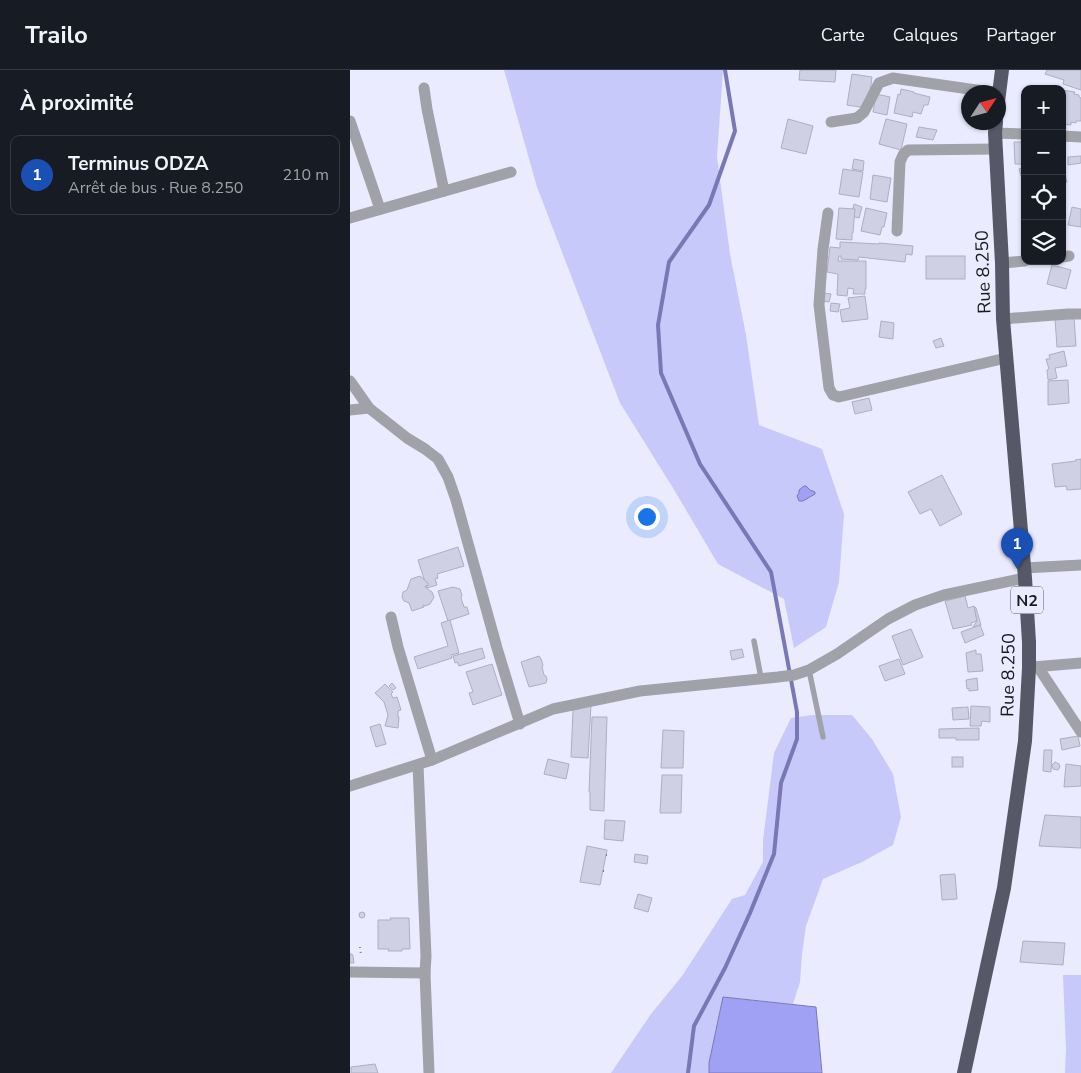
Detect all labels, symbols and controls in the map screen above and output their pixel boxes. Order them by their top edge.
text: Trailo [25,19,88,51]
text: Carte [821,23,865,47]
text: Calques [893,23,958,47]
text: Partager [986,23,1056,47]
north arrow [961,85,1006,130]
map controls [1021,85,1066,265]
button: + [1021,85,1066,130]
text: À proximité [20,89,134,117]
button: − [1021,130,1066,175]
text: Terminus ODZA [68,151,209,177]
text: 1 [32,164,42,186]
text: 210 m [282,164,329,186]
button: locate [1021,175,1066,220]
text: Arrêt de bus · Rue 8.250 [68,177,243,199]
button: layers [1021,220,1066,265]
street label: Rue 8.250 [970,230,996,314]
your location [634,504,660,530]
pin: 1 [1001,528,1033,569]
road number: N2 [1011,586,1043,614]
street label: Rue 8.250 [995,633,1021,717]

